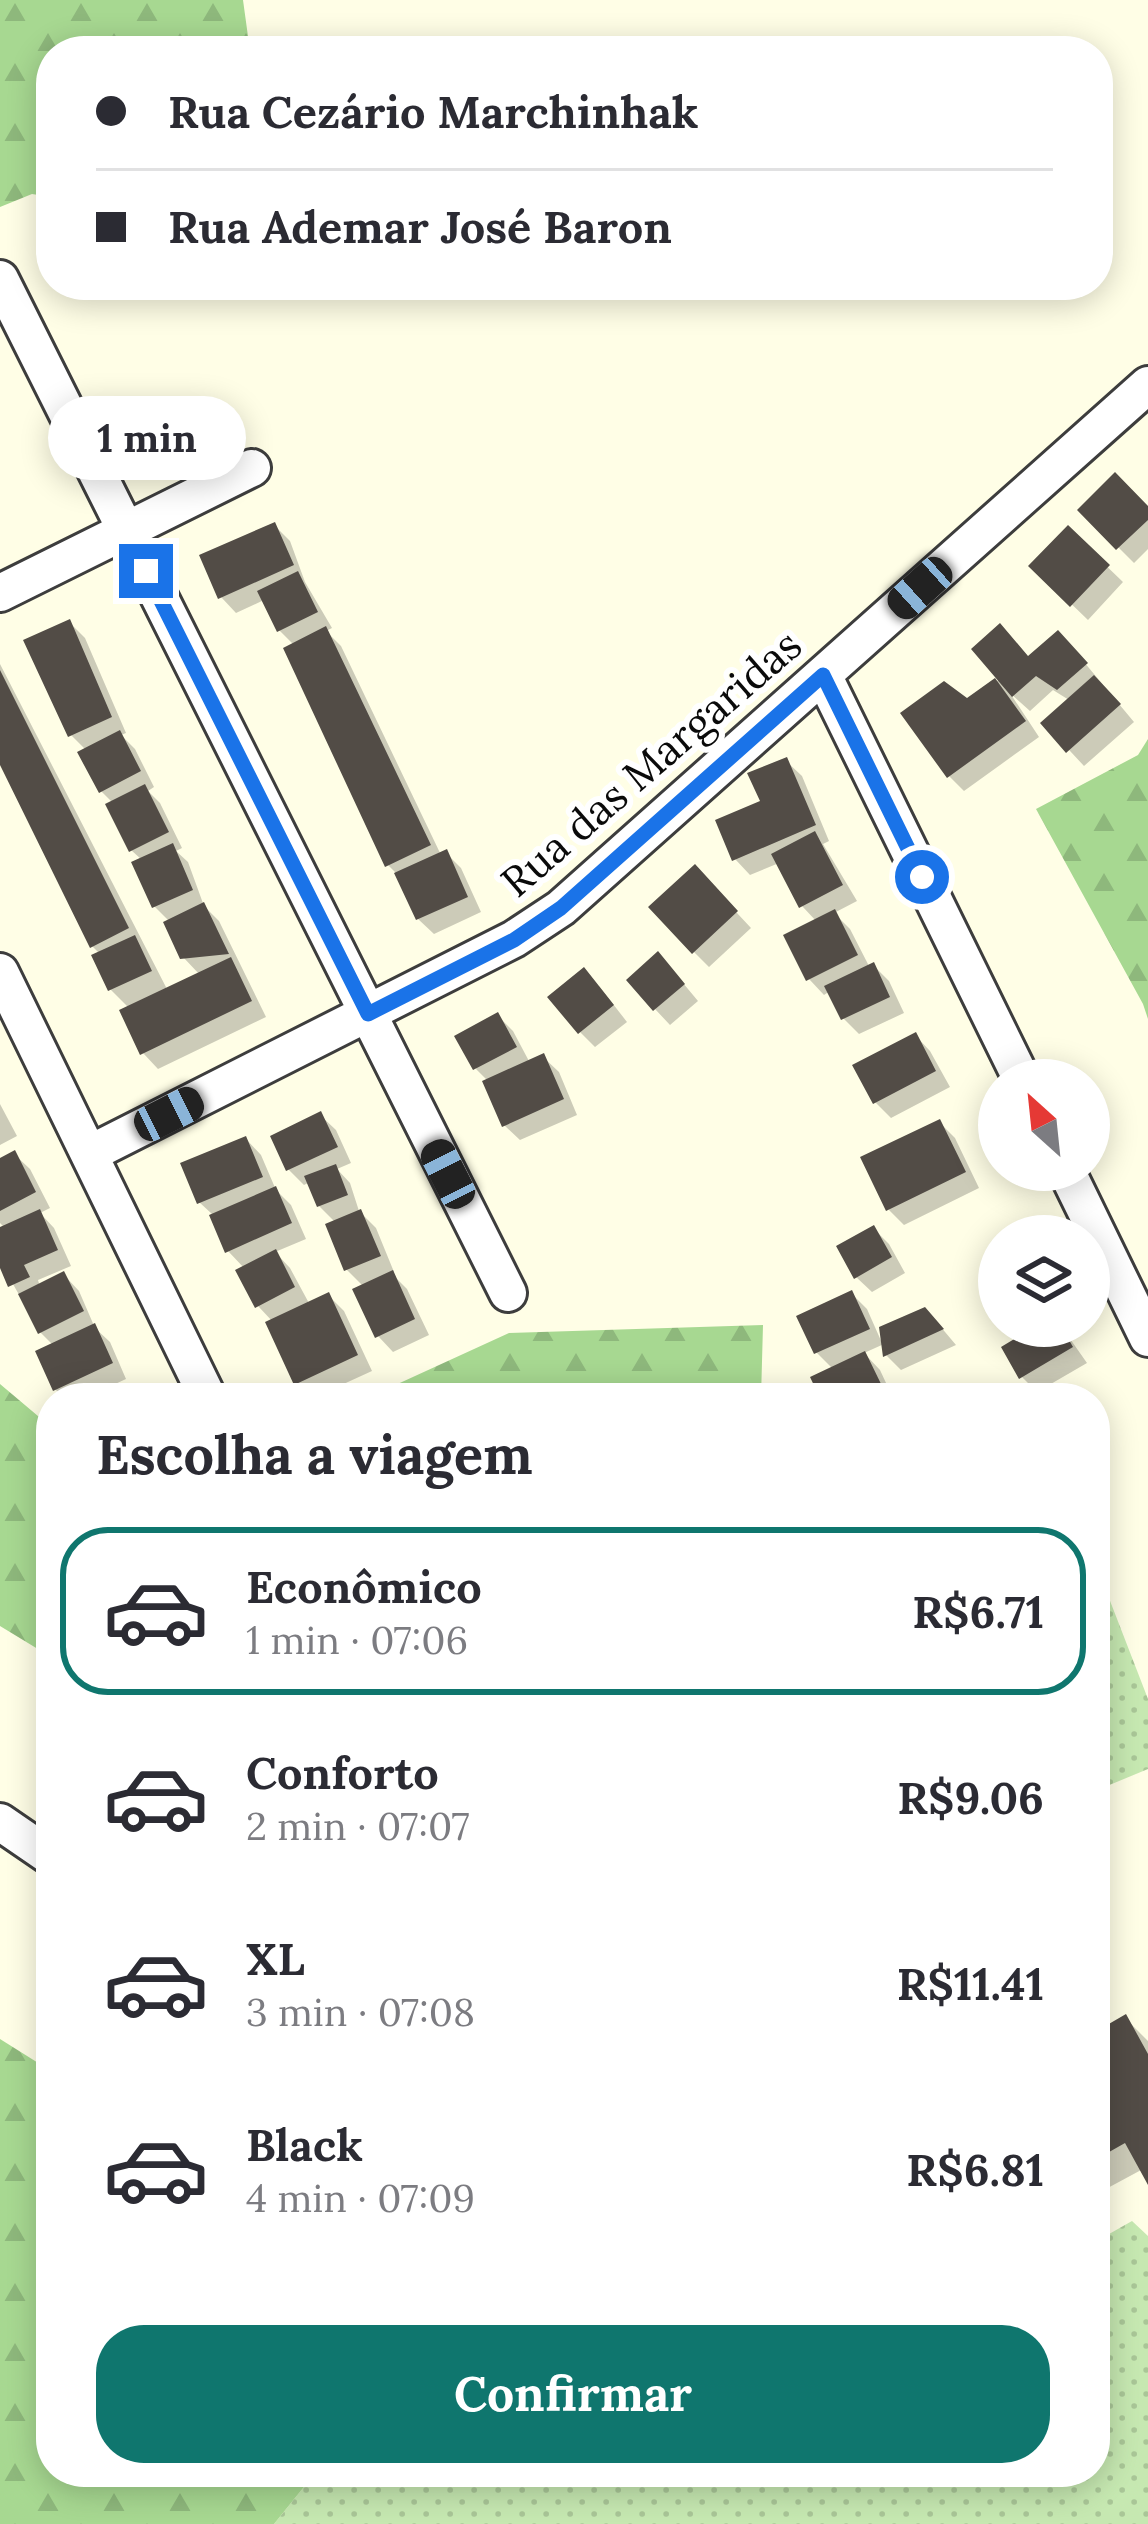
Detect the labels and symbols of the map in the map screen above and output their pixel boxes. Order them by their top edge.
callout: 1 min [47,397,245,481]
route end [119,544,173,598]
car [881,551,959,625]
street label: Rua das Margaridas [490,618,812,908]
route start [895,850,949,904]
north arrow [978,1059,1110,1191]
car [129,1082,209,1146]
car [416,1134,480,1214]

